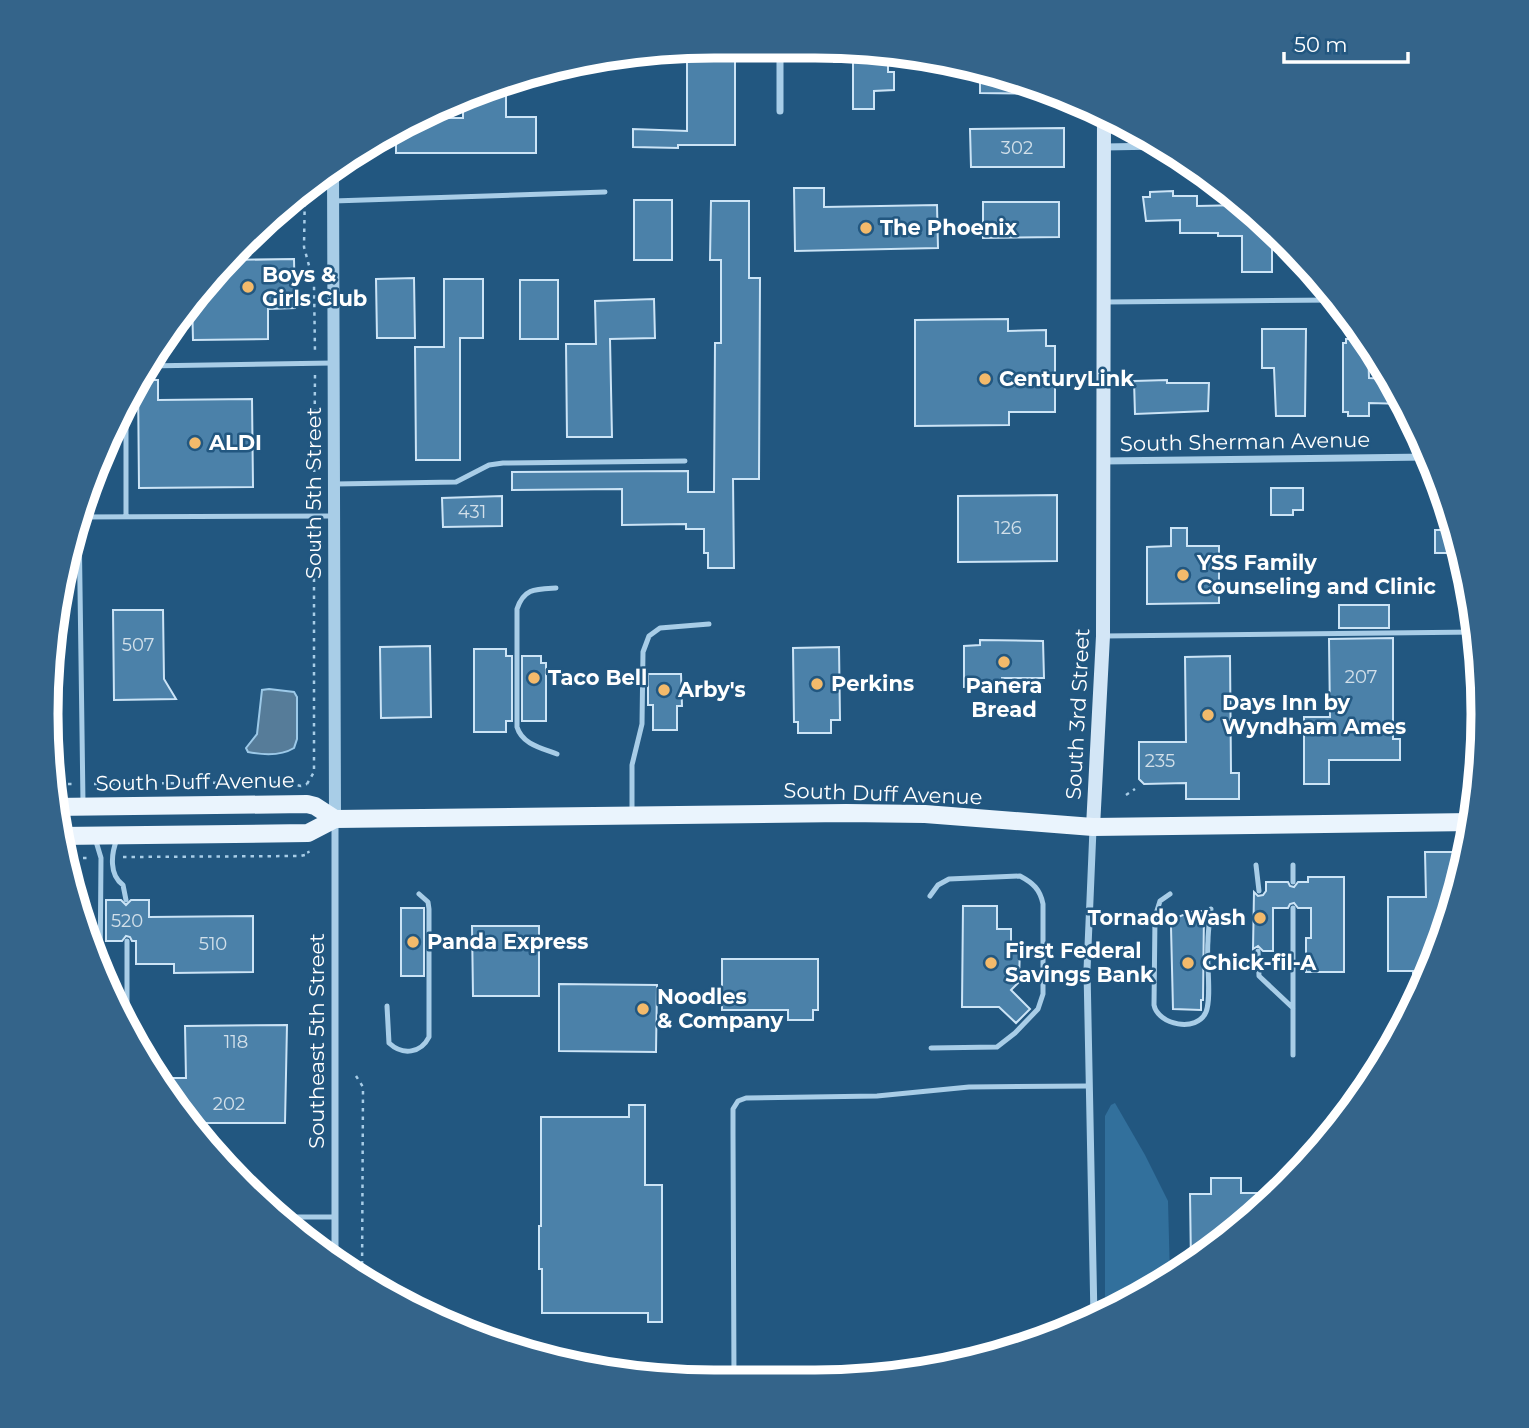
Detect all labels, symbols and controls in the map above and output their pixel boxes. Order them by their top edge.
scale bar [1284,21,1408,65]
text: 50 m [1294,32,1348,57]
house number: 302 [1001,137,1033,159]
place label: The Phoenix [880,215,1018,240]
marker: The Phoenix [858,220,874,236]
place label: Boys & Girls Club [262,262,367,311]
marker: Boys & Girls Club [240,279,256,295]
place label: CenturyLink [999,366,1134,391]
marker: CenturyLink [977,371,993,387]
street label: South 5th Street [301,407,326,579]
street label: South Sherman Avenue [1120,427,1370,456]
place label: ALDI [208,430,262,455]
marker: ALDI [187,435,203,451]
house number: 431 [458,501,486,523]
house number: 126 [994,517,1022,539]
place label: YSS Family Counseling and Clinic [1196,550,1436,599]
marker: YSS Family Counseling and Clinic [1175,567,1191,583]
street label: South 3rd Street [1061,628,1094,800]
house number: 507 [122,634,154,656]
marker: Panera Bread [996,654,1012,670]
place label: Taco Bell [548,665,647,690]
house number: 207 [1345,666,1377,688]
marker: Taco Bell [526,670,542,686]
place label: Perkins [831,671,914,696]
place label: Panera Bread [965,673,1043,722]
marker: Perkins [809,676,825,692]
place label: Arby's [677,677,746,702]
marker: Arby's [656,682,672,698]
place label: Days Inn by Wyndham Ames [1222,690,1406,739]
marker: Days Inn by Wyndham Ames [1200,707,1216,723]
house number: 235 [1145,750,1175,772]
street label: South Duff Avenue [95,767,295,796]
street label: South Duff Avenue [783,778,983,809]
place label: Tornado Wash [1088,905,1246,930]
house number: 520 [111,910,143,932]
marker: Tornado Wash [1252,910,1268,926]
place label: Panda Express [427,929,588,954]
house number: 510 [199,933,227,955]
street label: Southeast 5th Street [304,933,329,1149]
marker: Panda Express [405,934,421,950]
place label: First Federal Savings Bank [1005,938,1154,987]
place label: Chick-fil-A [1202,950,1317,975]
marker: First Federal Savings Bank [983,955,999,971]
marker: Chick-fil-A [1180,955,1196,971]
place label: Noodles & Company [657,984,783,1033]
marker: Noodles & Company [635,1001,651,1017]
house number: 118 [224,1031,248,1053]
house number: 202 [213,1093,245,1115]

